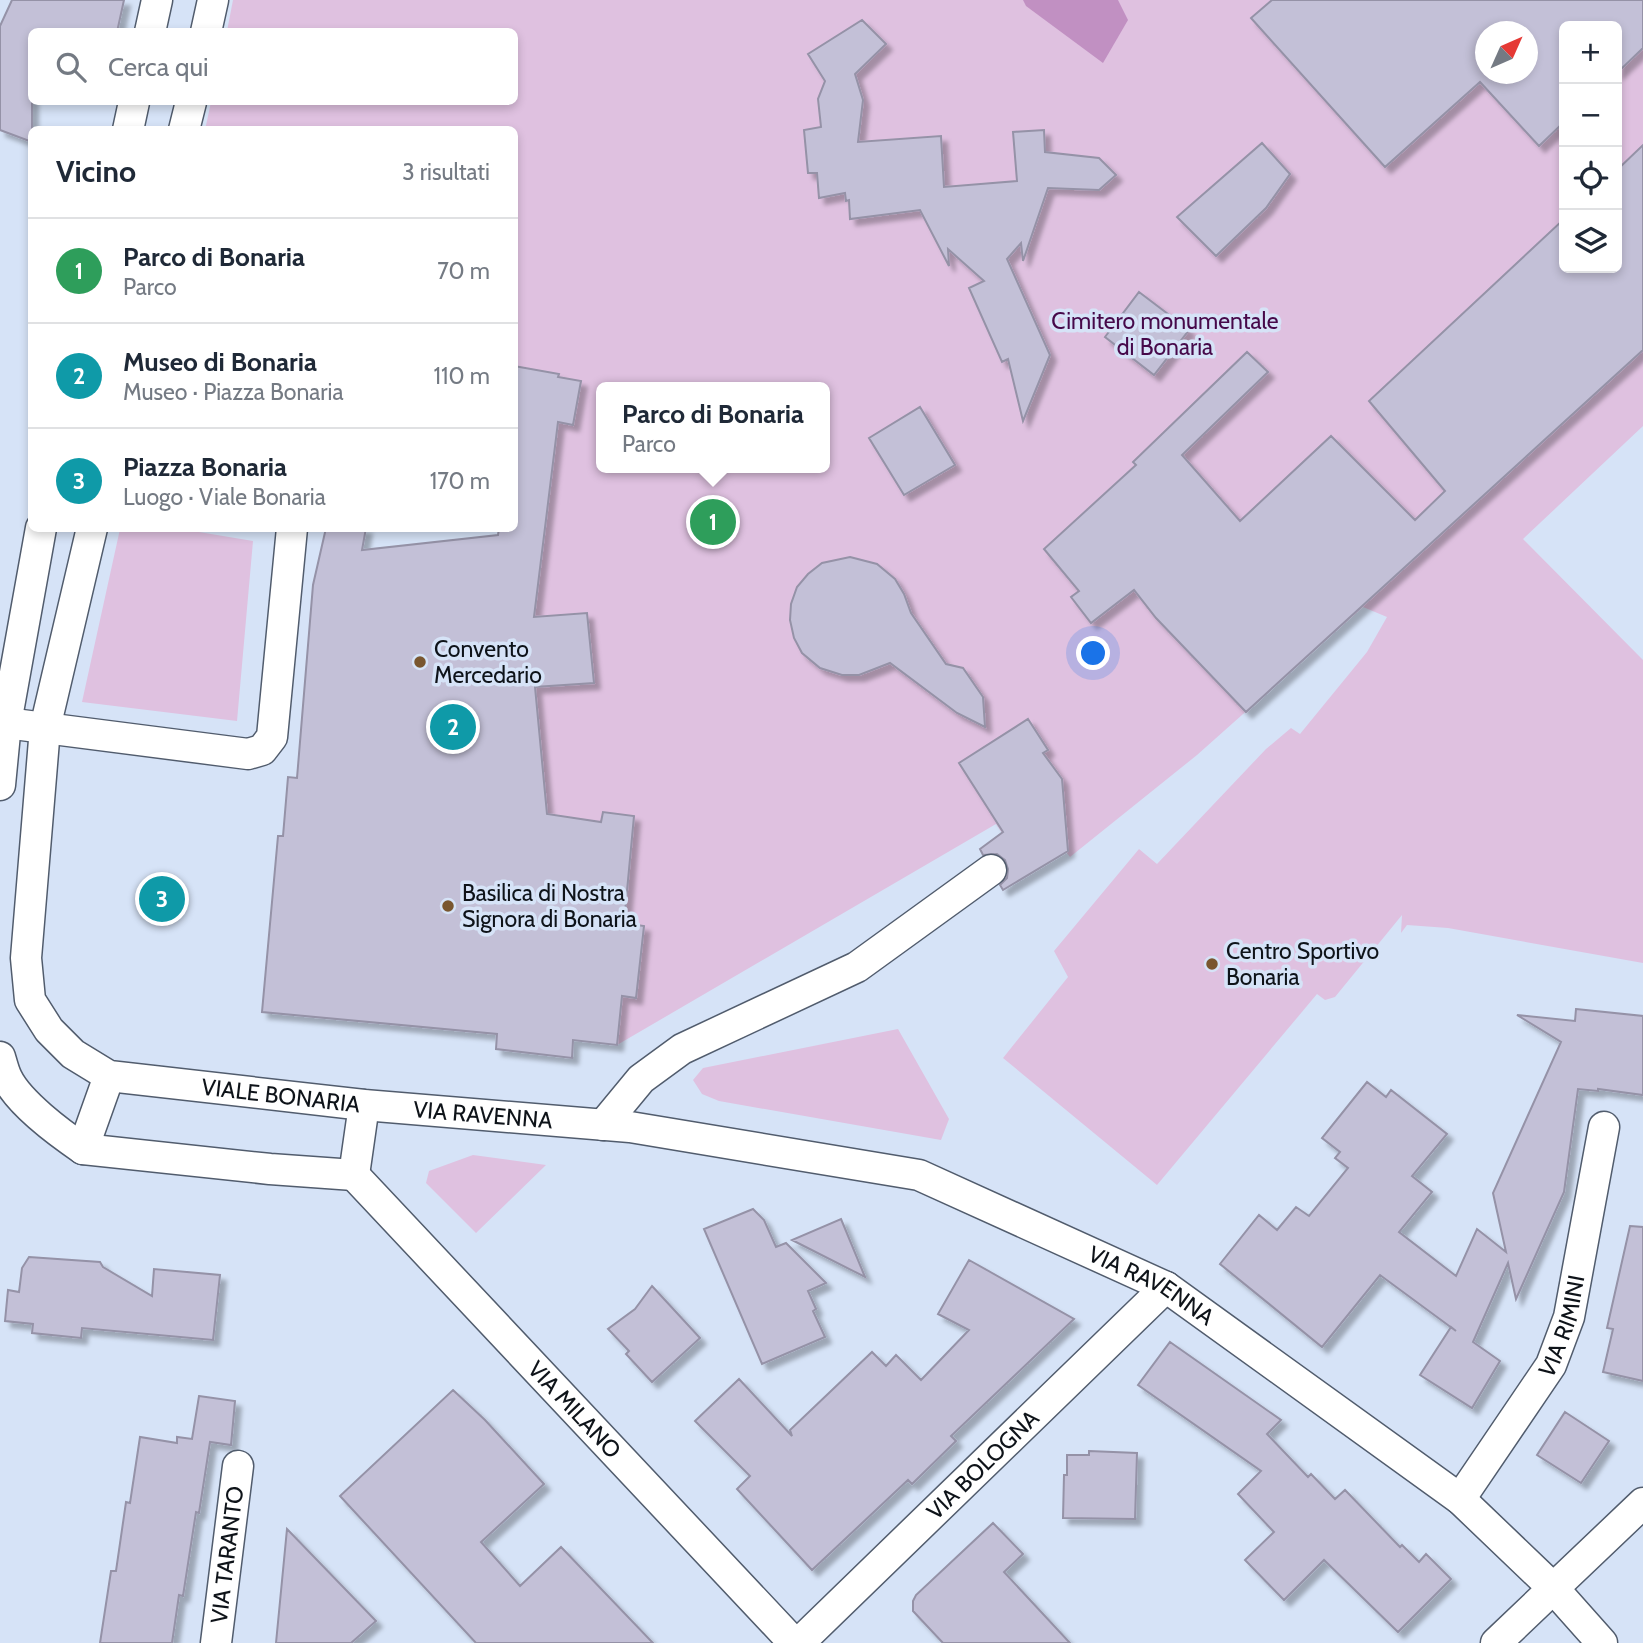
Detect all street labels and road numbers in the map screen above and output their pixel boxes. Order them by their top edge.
street label: VIALE BONARIA [200,1073,362,1118]
street label: VIA RAVENNA [412,1095,554,1135]
street label: VIA RAVENNA [1084,1240,1220,1331]
street label: VIA RIMINI [1533,1273,1590,1383]
street label: VIA MILANO [522,1355,627,1464]
street label: VIA BOLOGNA [921,1404,1045,1525]
street label: VIA TARANTO [205,1484,249,1625]

